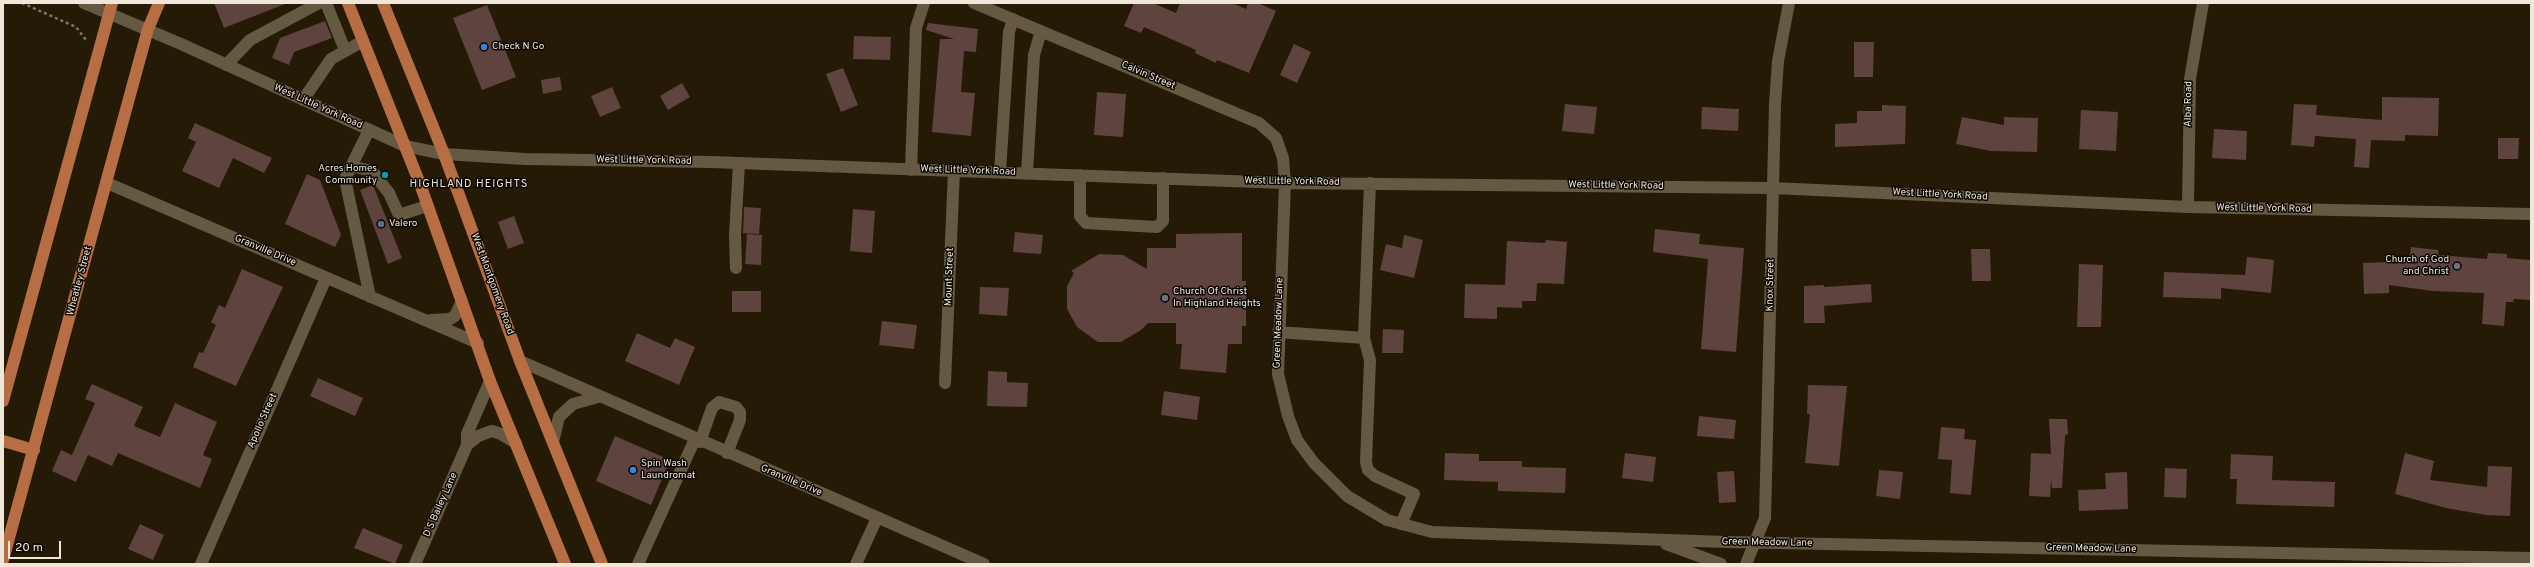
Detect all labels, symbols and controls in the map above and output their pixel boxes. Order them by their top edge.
place label: Check N Go [492,41,544,53]
marker: Check N Go [479,42,489,52]
street label: Calvin Street [1119,59,1177,93]
street label: Alba Road [2183,81,2195,127]
street label: West Little York Road [272,82,364,132]
street label: West Little York Road [596,154,692,168]
place label: Acres Homes Community [318,163,377,186]
street label: West Little York Road [920,163,1016,179]
marker: Acres Homes Community [380,170,390,180]
street label: West Little York Road [1244,175,1340,189]
district label: HIGHLAND HEIGHTS [410,178,528,192]
street label: West Little York Road [1568,179,1664,193]
street label: West Little York Road [1892,187,1988,203]
street label: West Little York Road [2216,202,2312,216]
place label: Valero [389,218,417,230]
marker: Valero [376,219,386,229]
street label: West Montgomery Road [468,232,516,336]
street label: Granville Drive [232,233,298,269]
street label: Wheatley Street [65,245,95,317]
street label: Mount Street [943,248,957,306]
place label: Church of God and Christ [2385,254,2449,278]
street label: Knox Street [1765,258,1777,312]
marker: Church of God and Christ [2452,261,2462,271]
street label: Green Meadow Lane [1271,277,1287,369]
place label: Church Of Christ In Highland Heights [1173,286,1261,310]
marker: Church Of Christ In Highland Heights [1160,293,1170,303]
street label: Apollo Street [246,392,280,450]
place label: Spin Wash Laundromat [641,458,696,482]
street label: Granville Drive [758,463,824,499]
marker: Spin Wash Laundromat [628,465,638,475]
street label: D S Bailey Lane [421,471,461,539]
scale bar [10,533,63,559]
street label: Green Meadow Lane [1721,536,1813,550]
text: 20 m [15,540,43,556]
street label: Green Meadow Lane [2045,542,2137,556]

